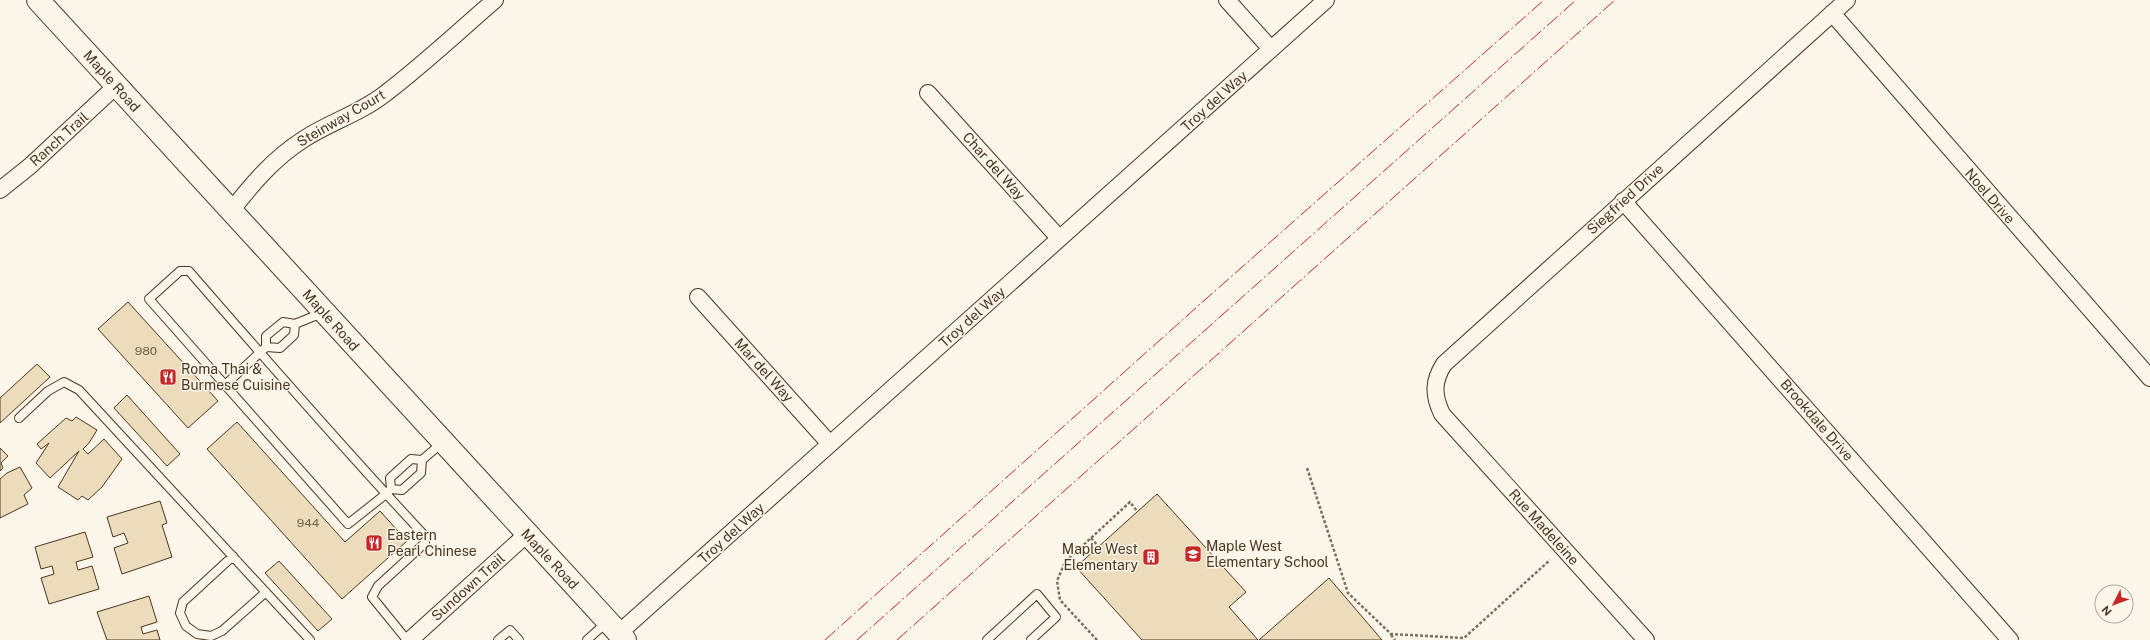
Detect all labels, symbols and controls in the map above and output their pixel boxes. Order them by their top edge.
street label: Maple Road [80,47,144,115]
street label: Troy del Way [1178,67,1251,135]
street label: Steinway Court [294,86,388,150]
street label: Ranch Trail [27,109,91,169]
street label: Char del Way [959,129,1029,203]
street label: Siegfried Drive [1584,160,1667,237]
street label: Noel Drive [1962,165,2018,227]
street label: Troy del Way [936,283,1009,351]
street label: Maple Road [299,286,363,354]
street label: Mar del Way [731,335,797,406]
house number: 980 [135,344,157,358]
place label: Roma Thai & Burmese Cuisine [181,361,290,393]
restaurant icon: Roma Thai & Burmese Cuisine [158,367,178,387]
street label: Brookdale Drive [1777,376,1857,464]
street label: Rue Madeleine [1506,486,1582,568]
street label: Troy del Way [695,499,768,567]
house number: 944 [297,516,320,530]
street label: Maple Road [518,525,582,593]
place label: Eastern Pearl Chinese [387,527,477,559]
restaurant icon: Eastern Pearl Chinese [364,533,384,553]
place label: Maple West Elementary School [1206,538,1329,570]
place label: Maple West Elementary [1062,541,1139,573]
school or university icon: Maple West Elementary School [1183,544,1203,564]
building icon: Maple West Elementary [1141,547,1161,567]
street label: Sundown Trail [428,550,508,624]
north arrow [2094,584,2134,624]
text: N [2099,603,2114,618]

